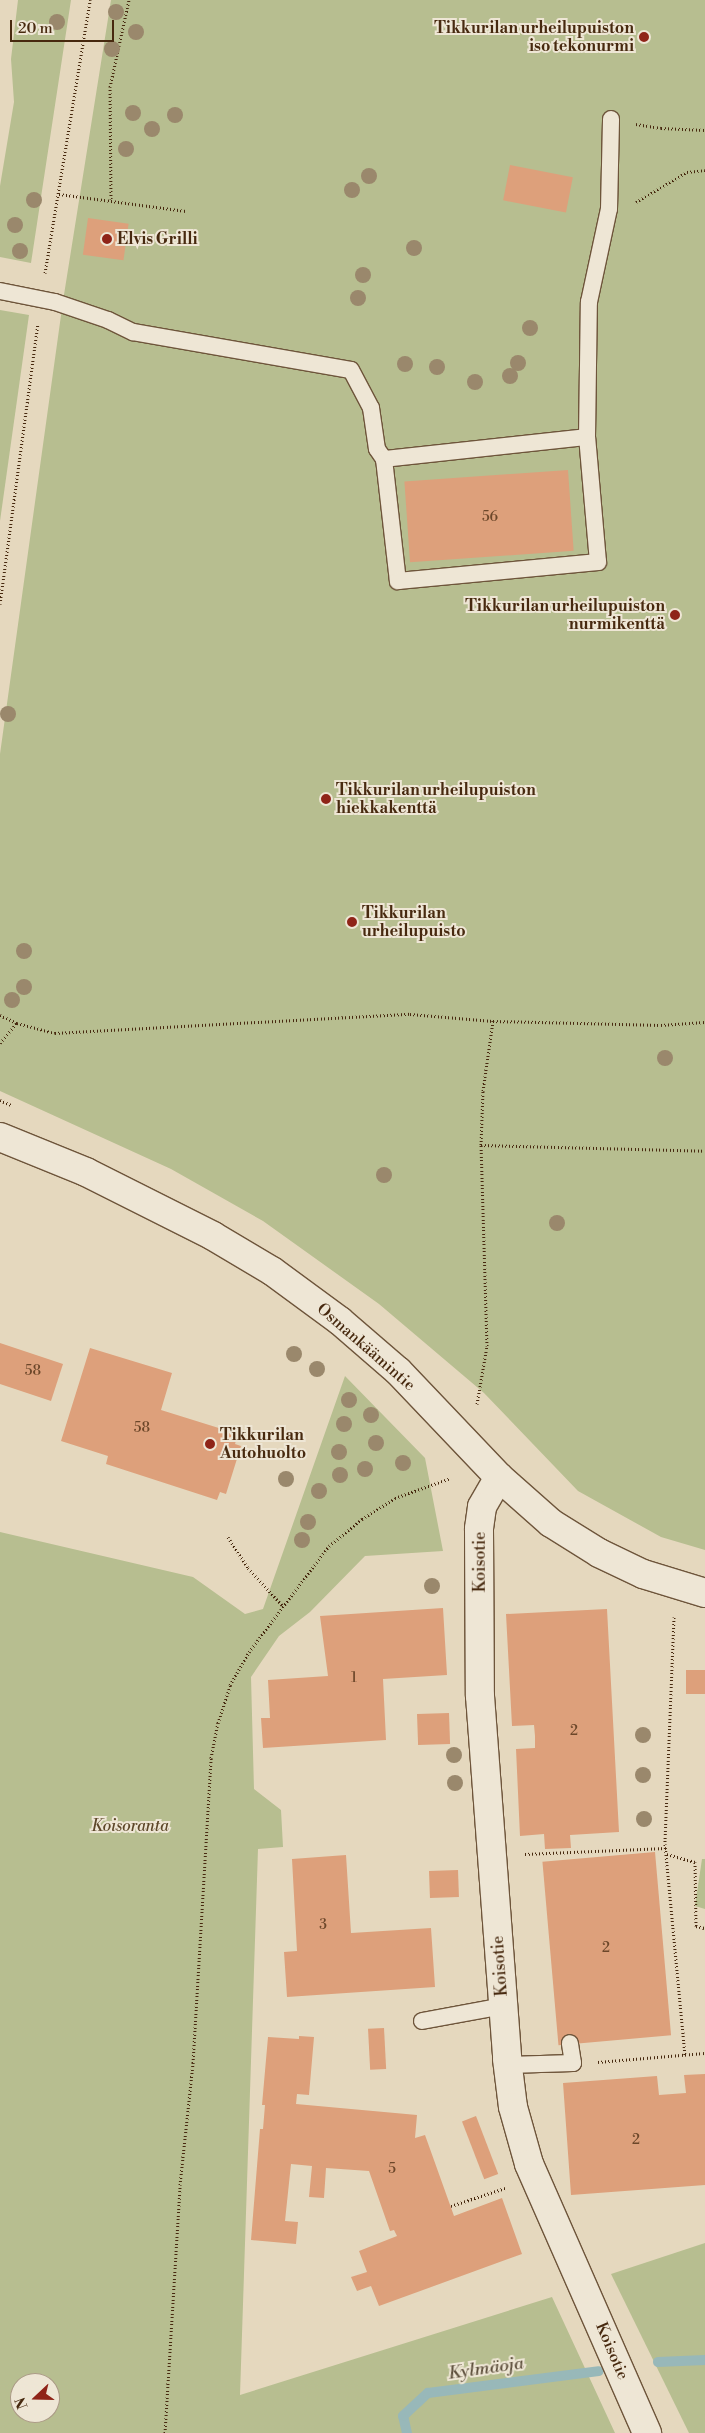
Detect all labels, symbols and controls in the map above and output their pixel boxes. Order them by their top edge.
scale bar [12,10,116,42]
place label: Tikkurilan urheilupuiston iso tekonurmi [434,18,634,56]
text: 20 m [18,19,53,38]
marker: Tikkurilan urheilupuiston iso tekonurmi [638,31,650,43]
place label: Elvis Grilli [117,229,198,249]
marker: Elvis Grilli [101,233,113,245]
house number: 56 [482,509,498,525]
place label: Tikkurilan urheilupuiston nurmikenttä [465,596,665,634]
marker: Tikkurilan urheilupuiston nurmikenttä [669,609,681,621]
place label: Tikkurilan urheilupuiston hiekkakenttä [336,780,536,818]
marker: Tikkurilan urheilupuiston hiekkakenttä [320,793,332,805]
place label: Tikkurilan urheilupuisto [362,903,466,941]
marker: Tikkurilan urheilupuisto [346,916,358,928]
street label: Osmankäämintie [313,1299,419,1395]
house number: 58 [25,1363,41,1379]
house number: 58 [134,1420,150,1436]
place label: Tikkurilan Autohuolto [220,1425,306,1463]
marker: Tikkurilan Autohuolto [204,1438,216,1450]
street label: Koisotie [470,1532,490,1592]
house number: 1 [351,1670,357,1686]
house number: 2 [570,1723,578,1739]
park label: Koisoranta [91,1816,169,1836]
house number: 3 [319,1917,327,1933]
street label: Koisotie [488,1935,512,1997]
house number: 2 [602,1940,610,1956]
house number: 2 [632,2132,640,2148]
house number: 5 [388,2161,396,2177]
street label: Koisotie [591,2319,633,2383]
water label: Kylmäoja [447,2353,525,2385]
north arrow [10,2373,60,2423]
text: N [12,2395,32,2411]

